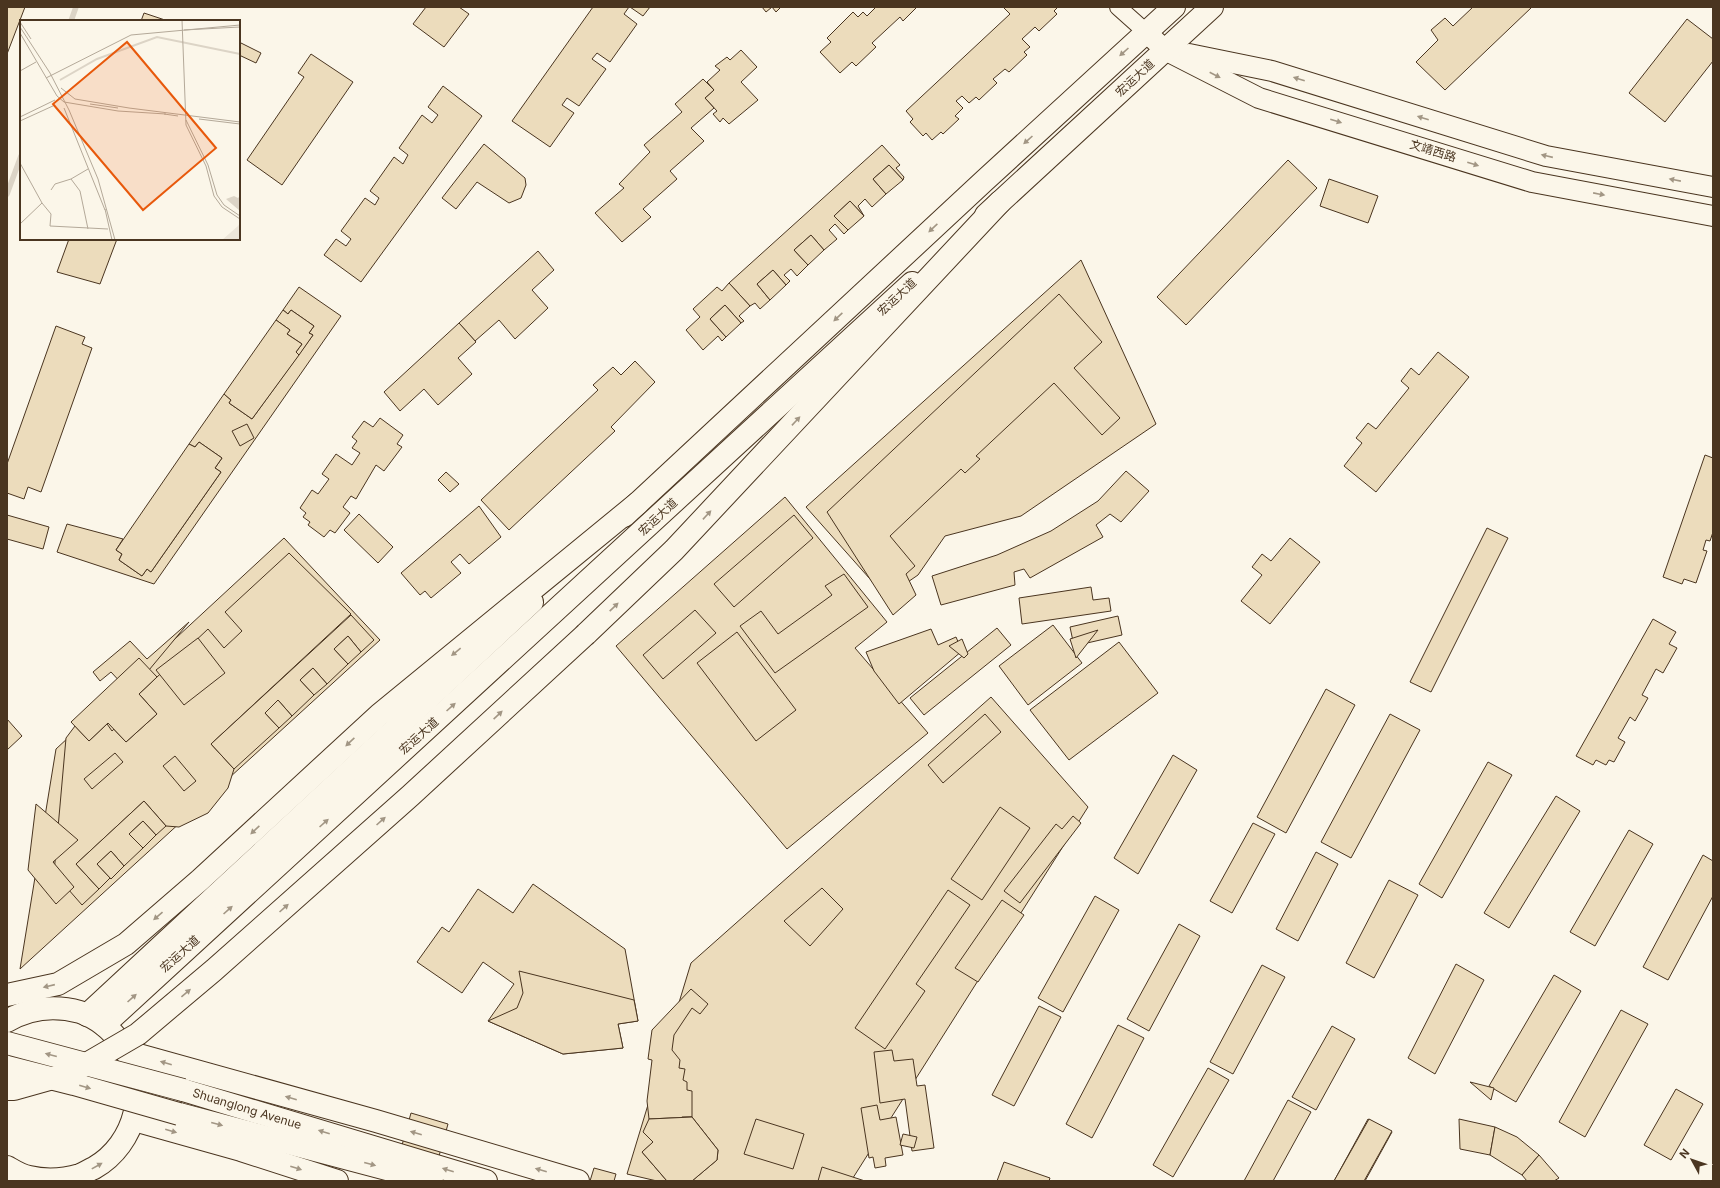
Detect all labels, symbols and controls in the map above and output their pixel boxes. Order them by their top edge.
inset map [20,20,240,240]
one-way arrow [1119,48,1130,57]
street label: 宏运大道 [1112,56,1157,99]
one-way arrow [1209,72,1220,78]
one-way arrow [1292,76,1304,82]
one-way arrow [1416,115,1428,121]
one-way arrow [1330,118,1342,124]
one-way arrow [1024,135,1033,144]
street label: 文靖西路 [1408,136,1458,165]
one-way arrow [1541,152,1553,158]
one-way arrow [1467,161,1479,167]
one-way arrow [1669,177,1681,183]
one-way arrow [1593,192,1605,198]
one-way arrow [928,224,938,233]
street label: 宏运大道 [874,275,919,318]
one-way arrow [833,312,843,322]
one-way arrow [791,416,801,426]
street label: 宏运大道 [635,495,680,538]
one-way arrow [702,510,711,520]
one-way arrow [609,602,619,611]
one-way arrow [451,647,462,656]
one-way arrow [446,702,456,711]
one-way arrow [493,710,503,719]
street label: 宏运大道 [396,714,442,757]
one-way arrow [345,737,355,746]
one-way arrow [376,817,387,826]
one-way arrow [319,818,329,827]
one-way arrow [249,825,260,834]
one-way arrow [279,903,290,912]
one-way arrow [223,906,233,915]
one-way arrow [152,912,163,921]
street label: 宏运大道 [157,932,203,975]
one-way arrow [43,983,55,989]
one-way arrow [181,989,192,998]
one-way arrow [127,994,138,1003]
one-way arrow [45,1052,57,1058]
one-way arrow [159,1060,171,1066]
one-way arrow [80,1084,92,1090]
street label: Shuanglong Avenue [191,1085,303,1132]
one-way arrow [285,1094,297,1100]
one-way arrow [211,1121,223,1127]
one-way arrow [166,1128,178,1134]
one-way arrow [318,1129,330,1135]
one-way arrow [410,1130,422,1136]
north arrow [1672,1140,1712,1180]
text: N [1676,1146,1692,1161]
one-way arrow [364,1161,376,1167]
one-way arrow [91,1163,103,1169]
one-way arrow [290,1165,302,1171]
one-way arrow [442,1167,454,1173]
one-way arrow [534,1167,546,1173]

